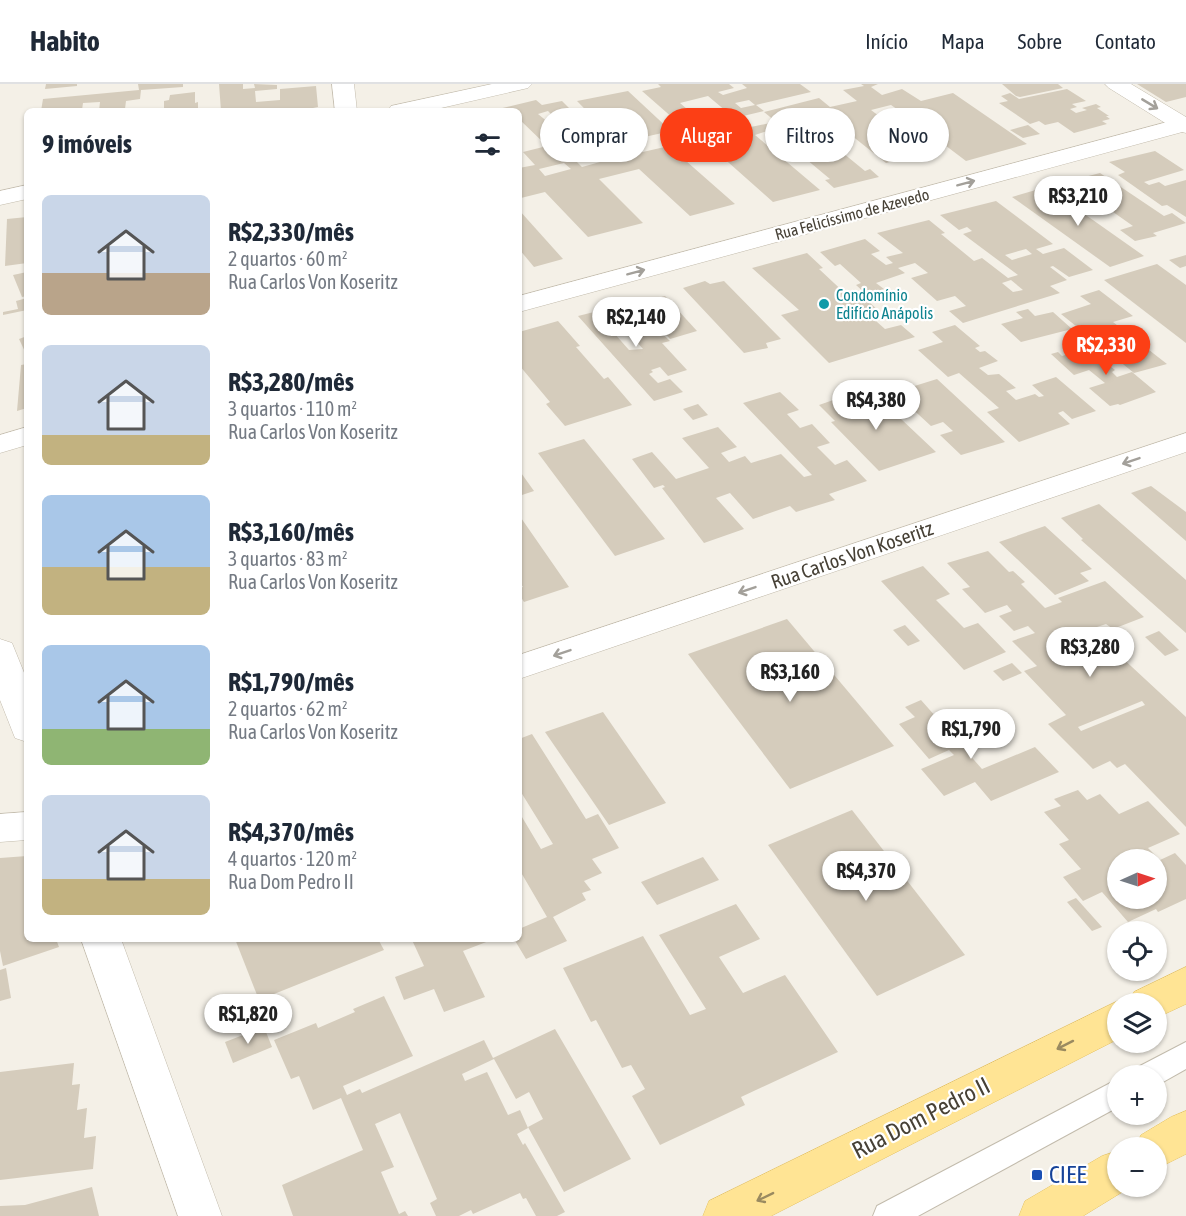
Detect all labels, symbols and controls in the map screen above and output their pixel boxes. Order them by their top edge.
text: Habito [30,25,100,57]
text: Início [865,29,908,53]
text: Mapa [941,29,985,53]
text: Sobre [1018,29,1062,53]
text: Contato [1095,29,1156,53]
one-way arrow [1141,99,1158,111]
chip: Comprar [540,108,648,162]
chip: Alugar [660,108,753,162]
chip: Filtros [765,108,855,162]
chip: Novo [867,108,949,162]
icon: filters [471,128,504,161]
text: 9 imóveis [42,129,132,159]
pin: R$3,210 [1023,176,1133,227]
one-way arrow [957,177,976,188]
text: R$3,210 [1048,184,1108,207]
street label: Rua Felicíssimo de Azevedo [773,185,931,243]
text: R$2,330/mês [228,217,354,247]
icon: home [90,219,162,291]
text: 2 quartos · 60 m² [228,247,348,270]
one-way arrow [626,266,645,277]
text: Rua Carlos Von Koseritz [228,270,398,293]
place label: Condomínio Edifício Anápolis [836,286,934,323]
pin: R$2,140 [581,297,691,348]
marker: Condomínio Edifício Anápolis [817,297,831,311]
text: R$2,140 [606,305,666,328]
pin: R$2,330 [1051,325,1161,376]
text: R$2,330 [1076,333,1136,356]
text: R$3,280/mês [228,367,354,397]
icon: home [90,369,162,441]
pin: R$4,380 [821,380,931,431]
text: R$4,380 [846,388,906,411]
text: 3 quartos · 110 m² [228,397,357,420]
text: Rua Carlos Von Koseritz [228,420,398,443]
one-way arrow [1122,456,1141,467]
street label: Rua Carlos Von Koseritz [768,516,936,593]
text: R$3,160/mês [228,517,354,547]
icon: home [90,519,162,591]
text: 3 quartos · 83 m² [228,547,348,570]
text: Rua Carlos Von Koseritz [228,570,398,593]
one-way arrow [738,586,757,597]
pin: R$3,280 [1035,627,1145,678]
text: R$3,280 [1060,635,1120,658]
one-way arrow [553,648,572,659]
pin: R$3,160 [735,652,845,703]
text: R$3,160 [760,660,820,683]
text: R$1,790/mês [228,667,354,697]
icon: home [90,669,162,741]
text: 2 quartos · 62 m² [228,697,348,720]
pin: R$1,790 [916,709,1026,760]
text: R$1,790 [941,717,1001,740]
text: Rua Carlos Von Koseritz [228,720,398,743]
text: R$4,370/mês [228,817,354,847]
icon: home [90,819,162,891]
text: 4 quartos · 120 m² [228,847,357,870]
north arrow [1107,849,1167,909]
map controls [1107,849,1167,1197]
pin: R$4,370 [811,851,921,902]
text: R$4,370 [836,859,896,882]
text: Rua Dom Pedro II [228,870,354,893]
button: locate [1107,921,1167,981]
button: layers [1107,993,1167,1053]
pin: R$1,820 [193,994,303,1045]
text: R$1,820 [218,1002,278,1025]
one-way arrow [1057,1040,1075,1052]
button: + [1107,1065,1167,1125]
street label: Rua Dom Pedro II [847,1071,994,1164]
button: − [1107,1137,1167,1197]
place label: CIEE [1049,1161,1086,1188]
marker: CIEE [1030,1168,1044,1182]
one-way arrow [756,1191,774,1203]

